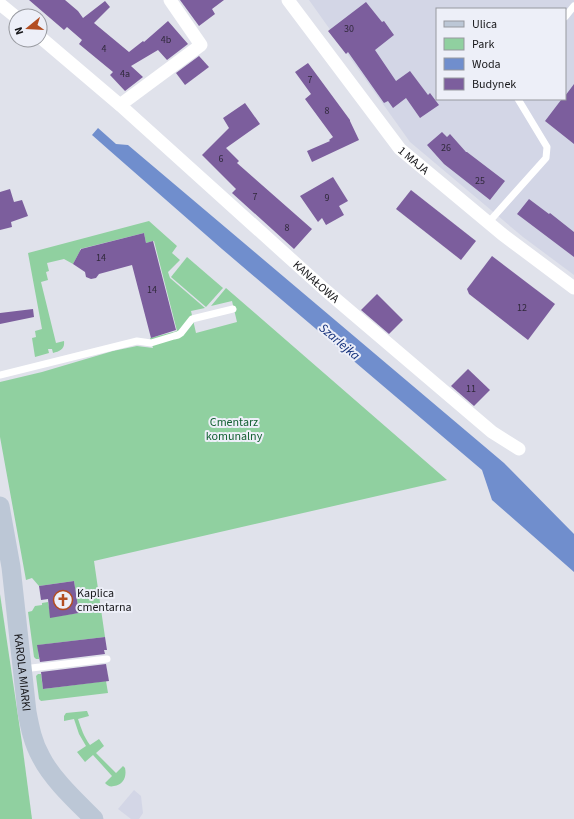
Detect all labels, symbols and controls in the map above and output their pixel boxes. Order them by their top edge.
north arrow [8,8,48,48]
legend [436,8,566,100]
text: Ulica [472,16,497,33]
house number: 30 [344,22,354,36]
text: N [11,25,27,37]
house number: 4b [161,33,172,47]
text: Park [472,36,494,53]
house number: 4 [102,42,107,56]
text: Woda [472,56,501,73]
house number: 4a [120,67,130,81]
house number: 7 [308,73,313,87]
text: Budynek [472,76,516,93]
house number: 8 [325,104,330,118]
house number: 26 [441,141,451,155]
street label: 1 MAJA [394,143,433,179]
house number: 6 [219,152,224,166]
house number: 25 [475,174,485,188]
house number: 7 [253,190,258,204]
house number: 9 [325,191,330,205]
house number: 8 [285,221,290,235]
house number: 14 [96,251,106,265]
street label: KANAŁOWA [289,257,343,308]
house number: 14 [147,283,157,297]
house number: 12 [517,301,527,315]
water label: Szarlejka [315,319,364,364]
house number: 11 [466,382,476,396]
park label: Cmentarz komunalny [206,414,263,445]
place label: Kaplica cmentarna [77,585,132,616]
church icon: Kaplica cmentarna [52,589,74,611]
street label: KAROLA MIARKI [9,633,35,712]

